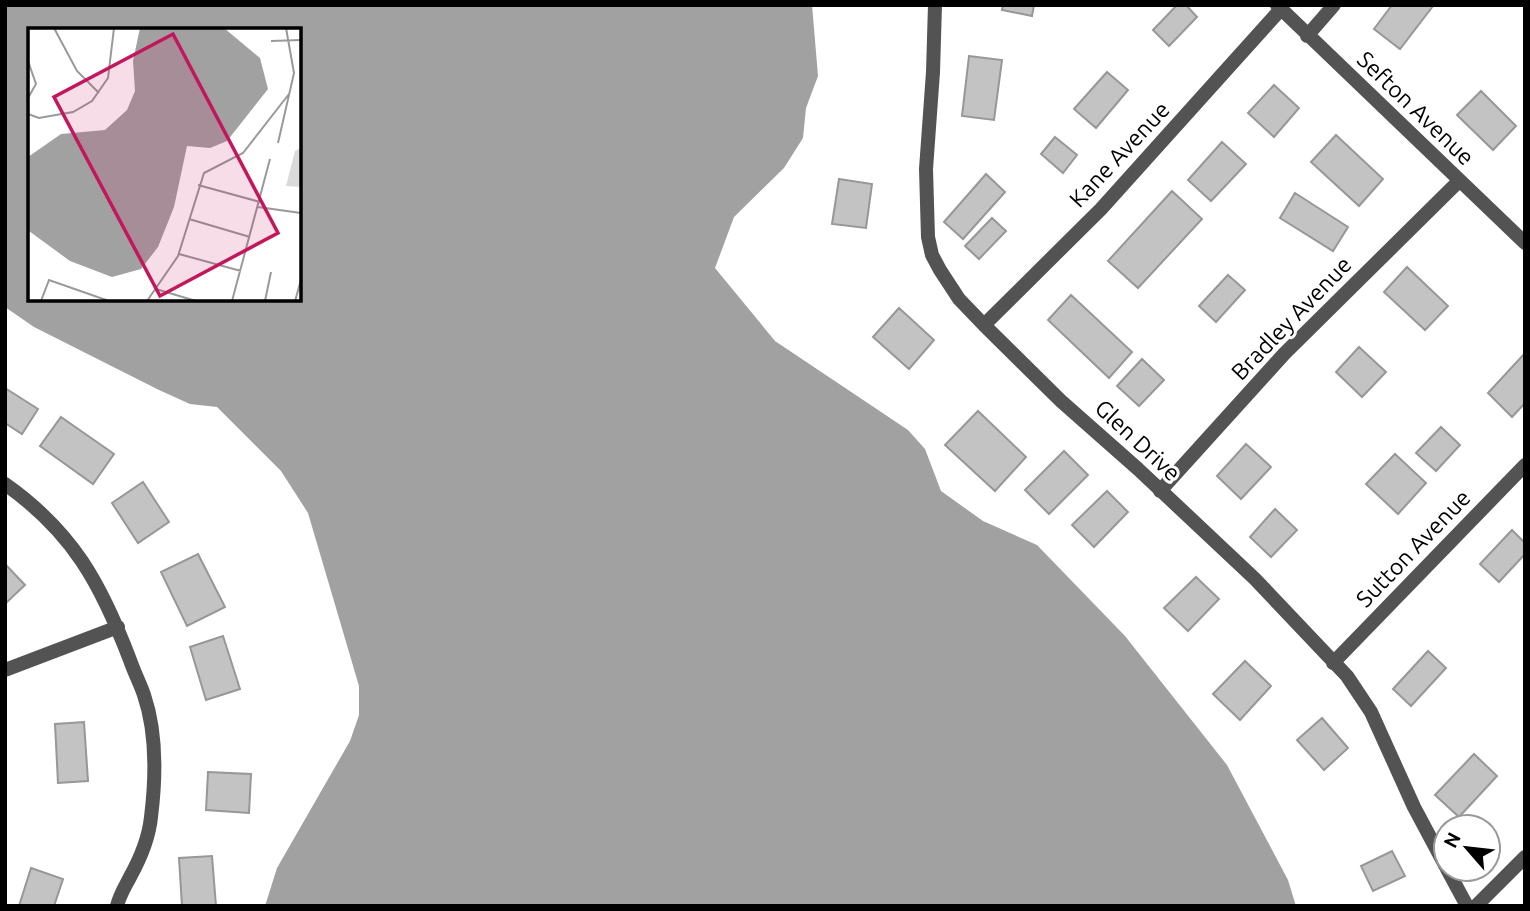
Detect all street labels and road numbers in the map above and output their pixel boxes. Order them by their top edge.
street label: Sefton Avenue [1353,46,1479,170]
street label: Kane Avenue [1064,96,1174,212]
street label: Bradley Avenue [1226,251,1356,385]
street label: Glen Drive [1090,394,1186,486]
street label: Sutton Avenue [1351,484,1475,612]

